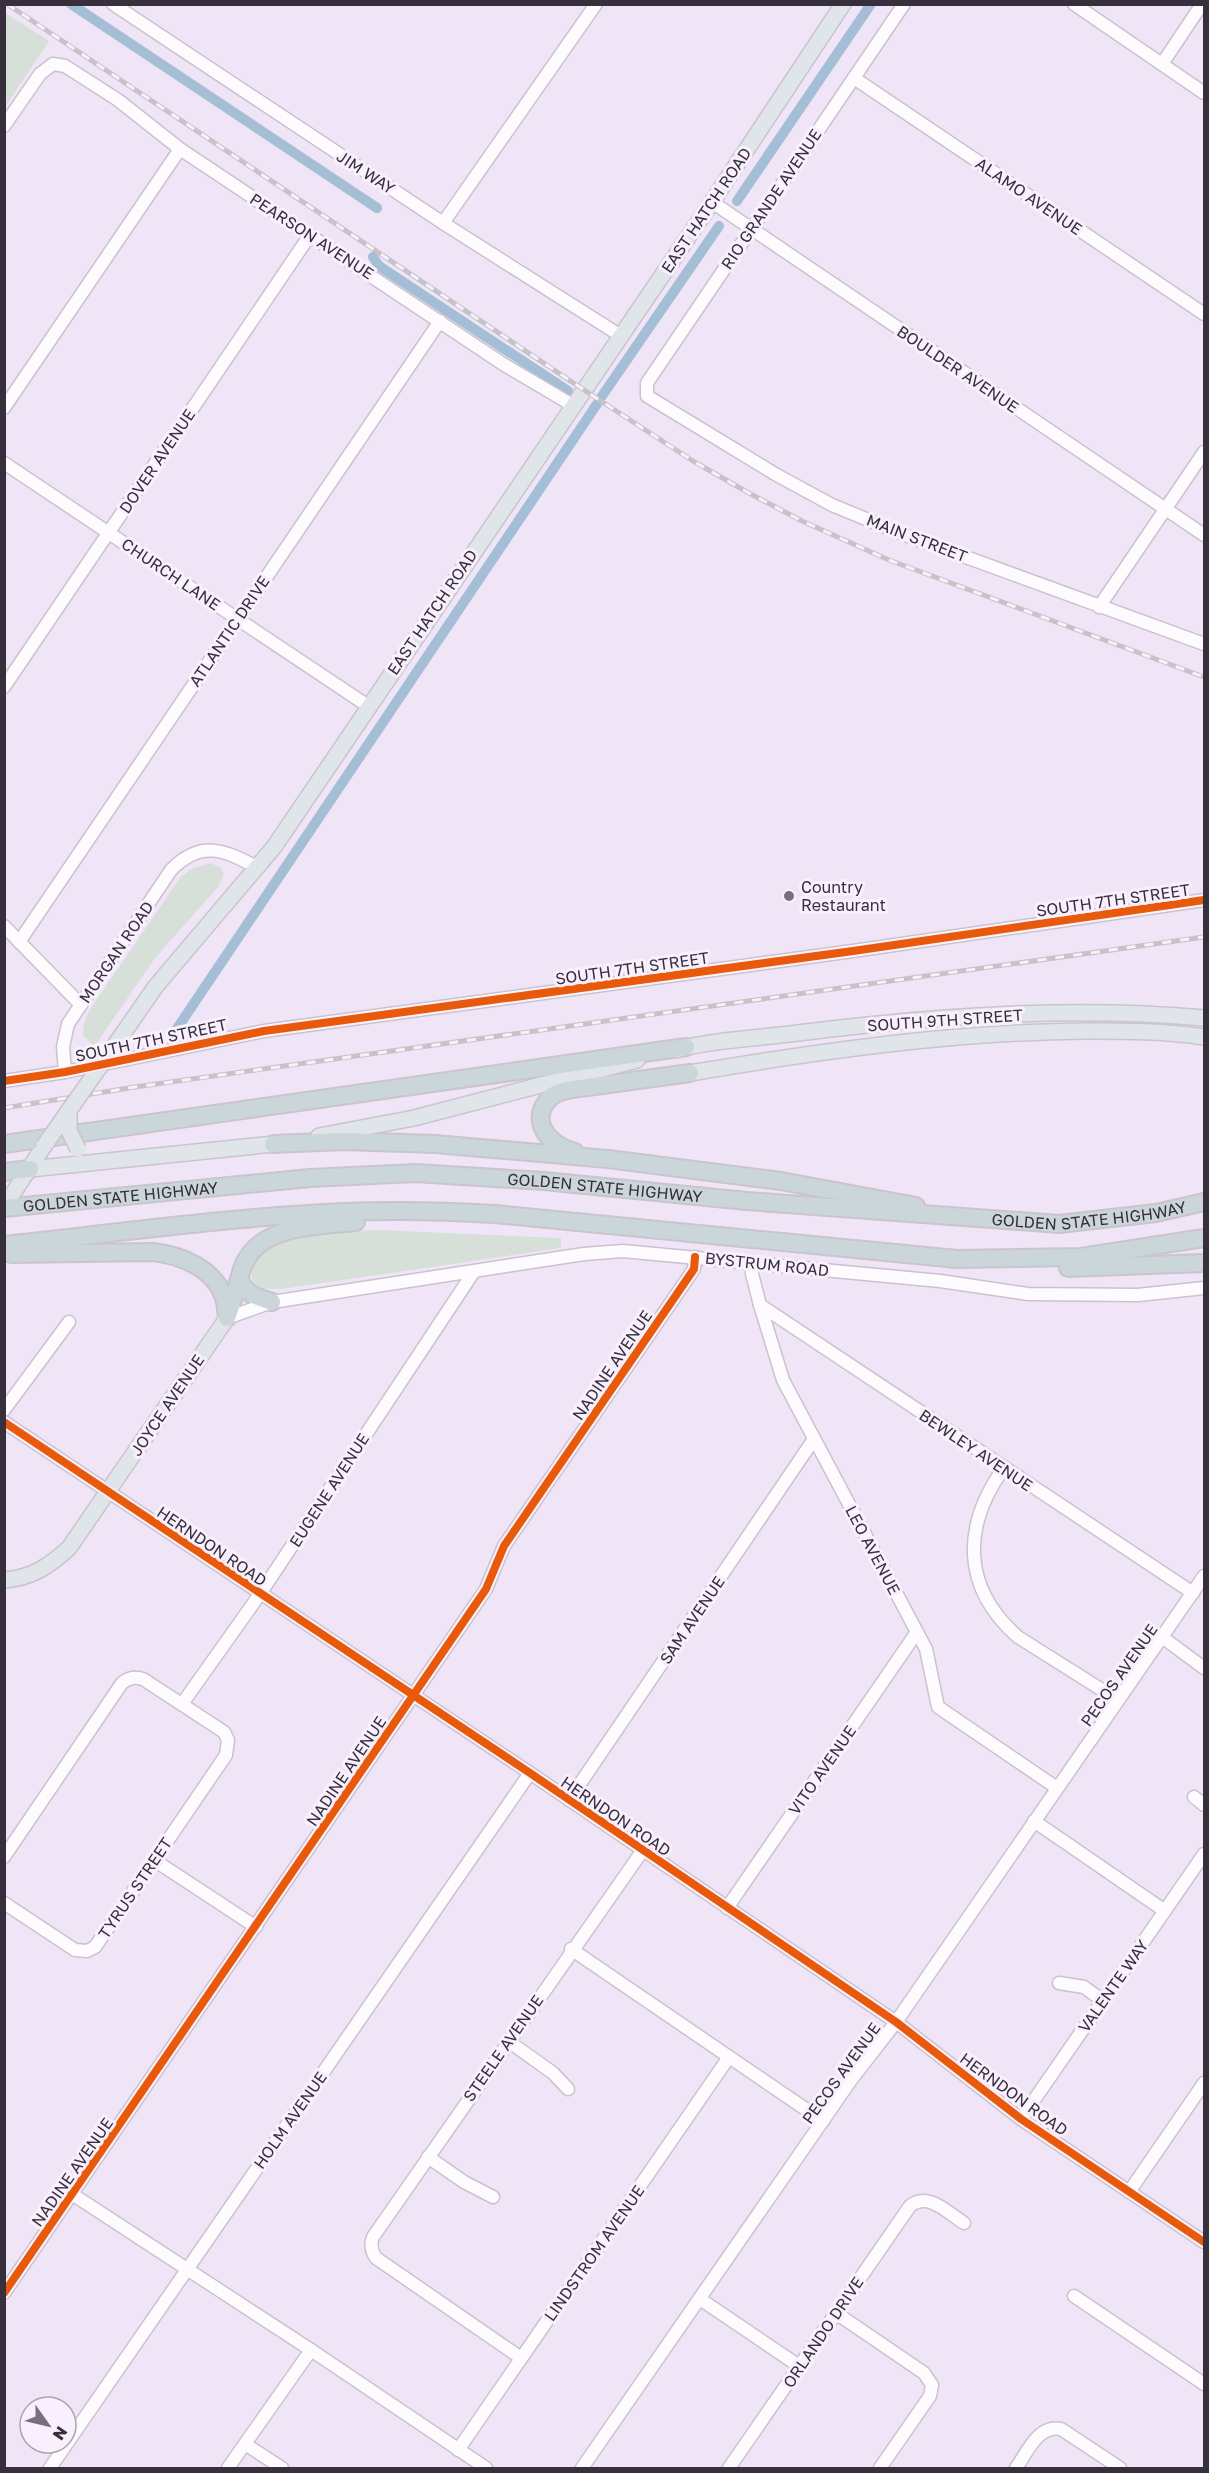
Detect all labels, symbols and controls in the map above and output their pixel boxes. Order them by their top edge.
street label: RIO GRANDE AVENUE [717,125,825,273]
street label: EAST HATCH ROAD [657,144,755,276]
street label: JIM WAY [333,146,400,199]
street label: ALAMO AVENUE [972,153,1086,239]
street label: PEARSON AVENUE [246,189,378,283]
street label: BOULDER AVENUE [893,321,1023,417]
street label: DOVER AVENUE [115,405,199,517]
street label: MAIN STREET [864,510,970,566]
street label: CHURCH LANE [118,534,224,614]
street label: EAST HATCH ROAD [383,546,481,678]
street label: ATLANTIC DRIVE [185,572,273,690]
place label: Country Restaurant [801,877,886,915]
street label: SOUTH 7TH STREET [1035,879,1191,921]
marker: Country Restaurant [782,889,796,903]
street label: MORGAN ROAD [75,897,157,1007]
street label: SOUTH 7TH STREET [554,947,710,989]
street label: SOUTH 9TH STREET [866,1005,1024,1035]
street label: SOUTH 7TH STREET [73,1014,229,1066]
street label: GOLDEN STATE HIGHWAY [507,1169,704,1207]
street label: GOLDEN STATE HIGHWAY [22,1177,220,1216]
street label: GOLDEN STATE HIGHWAY [991,1196,1189,1234]
street label: BYSTRUM ROAD [704,1248,830,1280]
street label: NADINE AVENUE [568,1306,656,1424]
street label: JOYCE AVENUE [126,1350,208,1460]
street label: BEWLEY AVENUE [915,1405,1037,1495]
street label: EUGENE AVENUE [285,1429,373,1551]
street label: HERNDON ROAD [153,1502,271,1590]
street label: LEO AVENUE [841,1502,905,1598]
street label: SAM AVENUE [655,1572,729,1668]
street label: PECOS AVENUE [1076,1620,1162,1730]
street label: NADINE AVENUE [302,1712,390,1830]
street label: VITO AVENUE [784,1721,860,1819]
street label: HERNDON ROAD [557,1772,675,1860]
street label: TYRUS STREET [94,1834,176,1942]
street label: VALENTE WAY [1074,1935,1153,2036]
street label: STEELE AVENUE [459,1991,547,2105]
street label: PECOS AVENUE [798,2018,884,2128]
street label: HERNDON ROAD [956,2048,1072,2140]
street label: HOLM AVENUE [249,2067,331,2173]
street label: NADINE AVENUE [27,2114,117,2230]
street label: LINDSTROM AVENUE [540,2181,648,2325]
street label: ORLANDO DRIVE [778,2273,868,2391]
north arrow [18,2395,78,2455]
text: N [49,2423,72,2444]

